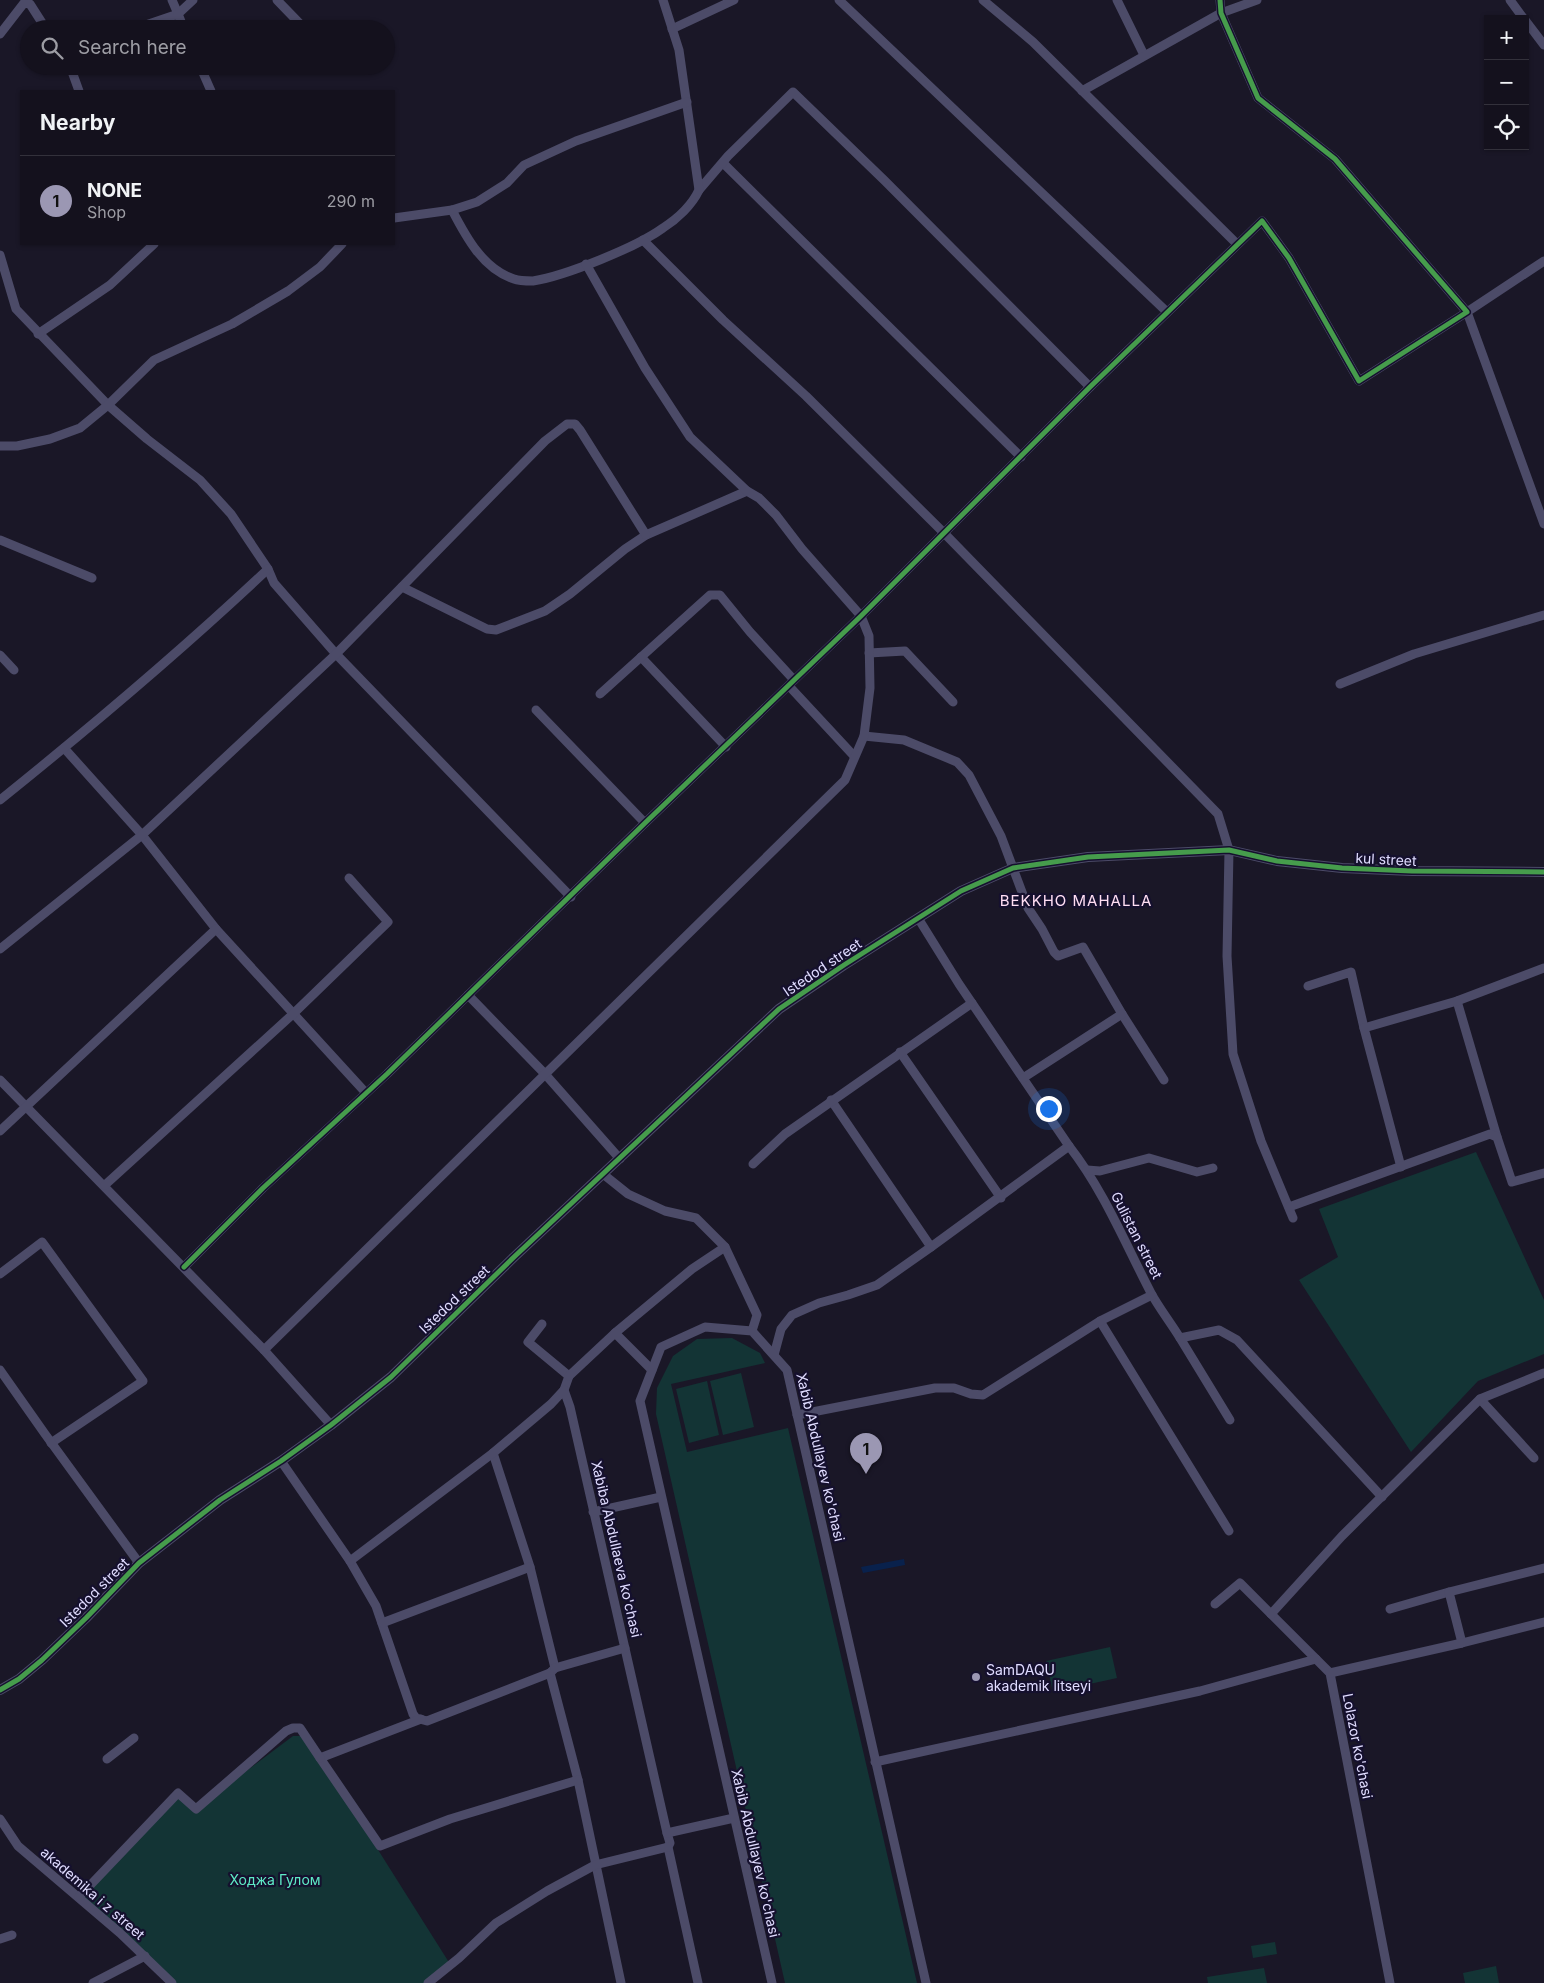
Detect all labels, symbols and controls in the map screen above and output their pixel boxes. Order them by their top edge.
map controls [1484,15,1529,150]
button: + [1484,15,1529,60]
search box [20,20,395,75]
icon: search [38,34,66,62]
text: Search here [78,36,187,59]
button: − [1484,60,1529,105]
button: locate [1484,105,1529,150]
text: Nearby [40,110,115,135]
text: NONE [87,179,142,202]
text: 1 [53,191,59,211]
text: 290 m [327,191,375,211]
text: Shop [87,202,126,222]
street label: kul street [1355,849,1417,869]
district label: BEKKHO MAHALLA [1000,891,1152,910]
street label: Istedod street [779,934,865,1000]
your location [1036,1096,1062,1122]
street label: Gulistan street [1108,1189,1166,1282]
street label: Istedod street [415,1261,493,1337]
street label: Xabib Abdullayev ko'chasi [793,1371,849,1543]
pin: 1 [850,1433,882,1474]
street label: Xabiba Abdullaeva ko'chasi [588,1459,646,1639]
street label: Istedod street [56,1553,133,1630]
place label: SamDAQU akademik litseyi [986,1661,1091,1694]
marker: SamDAQU akademik litseyi [970,1671,982,1683]
street label: Lolazor ko'chasi [1339,1692,1377,1800]
street label: Xabib Abdullayev ko'chasi [728,1767,784,1939]
street label: akademika i z street [38,1843,149,1943]
park label: Ходжа Гулом [229,1871,321,1888]

